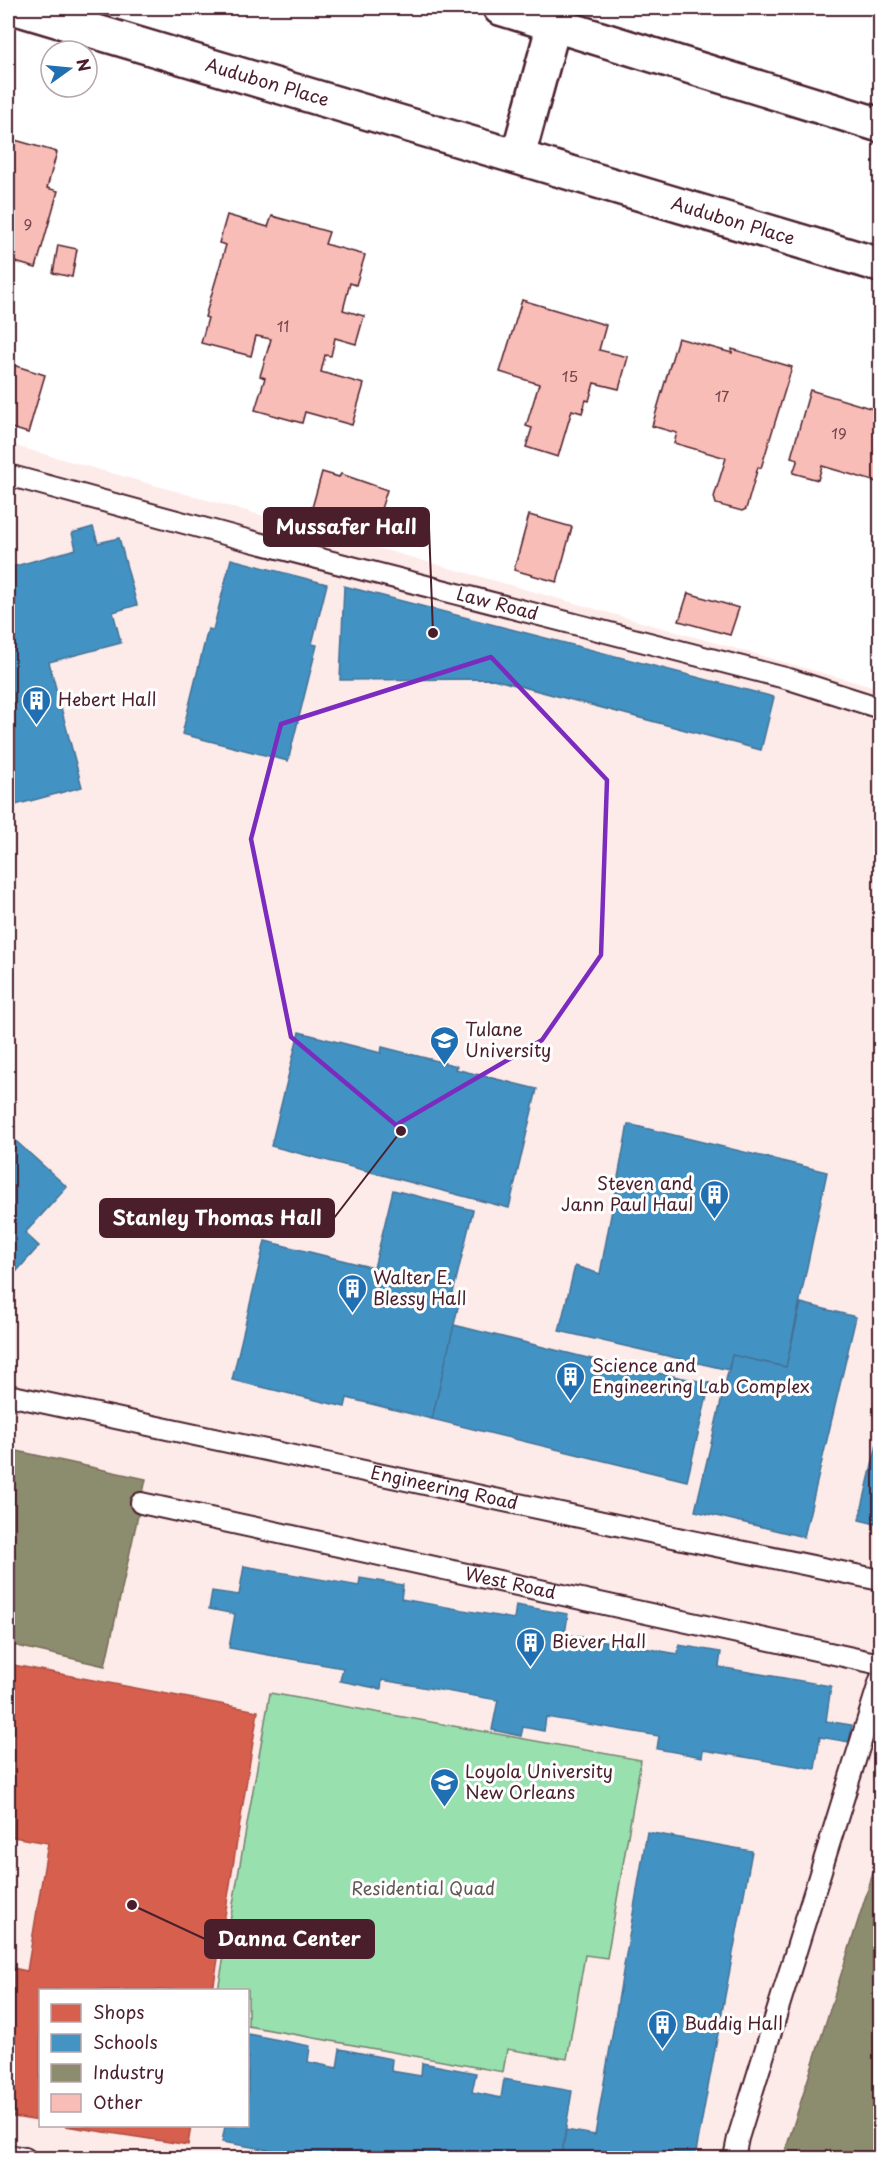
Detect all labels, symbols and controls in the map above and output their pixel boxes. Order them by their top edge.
north arrow [39,39,99,99]
street label: Audubon Place [203,50,333,112]
text: N [71,56,98,74]
street label: Audubon Place [668,189,798,251]
house number: 9 [24,212,32,235]
house number: 11 [277,314,289,337]
house number: 15 [562,364,578,387]
house number: 17 [715,384,729,407]
house number: 19 [831,421,847,444]
callout: Mussafer Hall [264,508,429,546]
text: Mussafer Hall [276,511,416,541]
street label: Law Road [454,579,541,626]
building icon: Hebert Hall [21,684,53,726]
place label: Hebert Hall [58,685,156,712]
place label: Tulane University [465,1015,551,1063]
school or university icon: Tulane University [428,1024,460,1066]
place label: Steven and Jann Paul Haul [561,1169,693,1217]
building icon: Steven and Jann Paul Haul [698,1178,730,1220]
callout: Stanley Thomas Hall [100,1199,334,1237]
text: Stanley Thomas Hall [113,1202,321,1232]
place label: Walter E. Blessy Hall [373,1263,466,1311]
building icon: Walter E. Blessy Hall [336,1272,368,1314]
place label: Science and Engineering Lab Complex [592,1351,810,1399]
building icon: Science and Engineering Lab Complex [555,1360,587,1402]
street label: Engineering Road [368,1458,521,1516]
street label: West Road [463,1559,559,1605]
building icon: Biever Hall [515,1626,547,1668]
place label: Biever Hall [552,1627,646,1654]
place label: Loyola University New Orleans [465,1757,613,1805]
school or university icon: Loyola University New Orleans [428,1766,460,1808]
park label: Residential Quad [351,1874,495,1901]
callout: Danna Center [205,1920,374,1958]
text: Danna Center [217,1923,361,1953]
legend [39,1989,249,2127]
text: Shops [93,1998,144,2025]
building icon: Buddig Hall [647,2008,679,2050]
place label: Buddig Hall [684,2009,783,2036]
text: Schools [93,2028,158,2055]
text: Industry [93,2058,164,2085]
text: Other [93,2088,143,2115]

